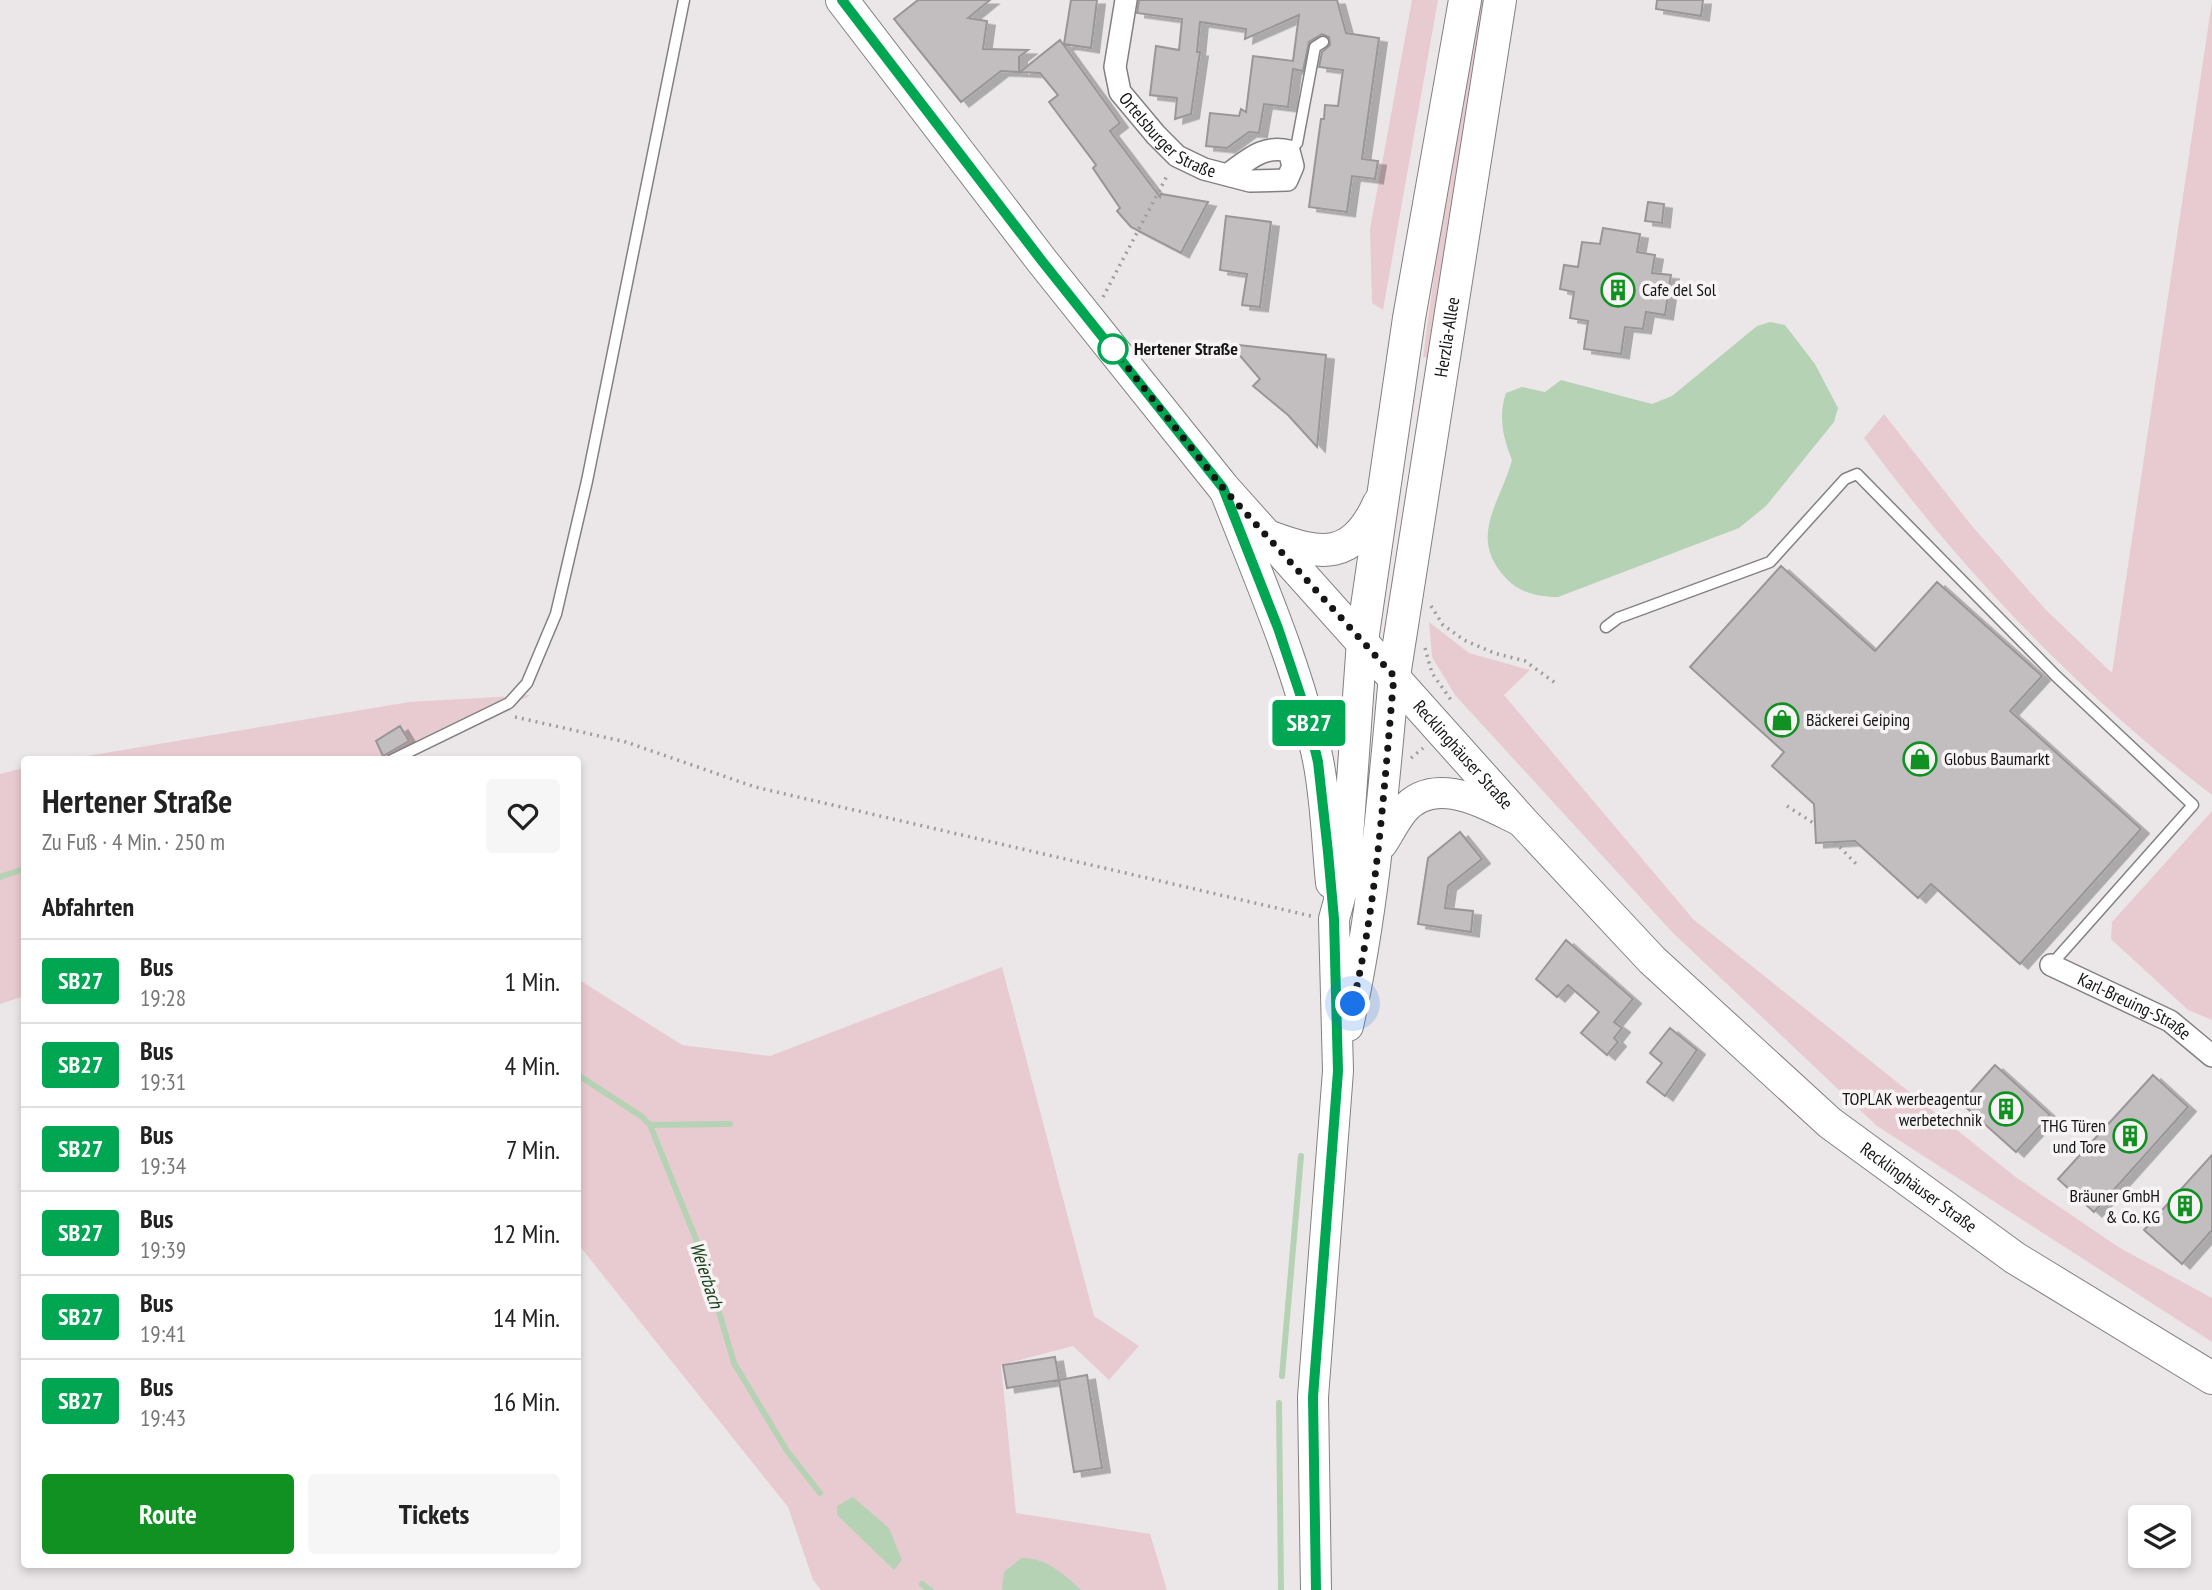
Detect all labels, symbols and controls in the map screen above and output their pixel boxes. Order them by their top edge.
street label: Ortelsburger Straße [1114,87,1218,183]
building icon: Cafe del Sol [1599,271,1637,309]
place label: Cafe del Sol [1642,278,1717,301]
street label: Herzlia-Allee [1429,295,1464,379]
marker: Hertener Straße [1098,334,1128,364]
place label: Hertener Straße [1134,337,1238,360]
street label: Recklinghäuser Straße [1408,695,1518,814]
line badge: SB27 [1260,700,1358,746]
shop icon: Bäckerei Geiping [1763,701,1801,739]
text: SB27 [1286,707,1332,738]
place label: Bäckerei Geiping [1806,708,1910,731]
shop icon: Globus Baumarkt [1901,740,1939,778]
place label: Globus Baumarkt [1944,747,2050,770]
text: Hertener Straße [42,779,232,822]
button: heart [486,779,560,853]
text: Zu Fuß · 4 Min. · 250 m [42,827,225,856]
text: Abfahrten [42,890,134,923]
text: Bus [140,950,173,983]
text: SB27 [58,965,103,996]
text: 1 Min. [505,965,560,998]
street label: Karl-Breuing-Straße [2074,967,2196,1045]
text: 19:28 [140,983,186,1012]
your location [1335,986,1370,1021]
text: Bus [140,1034,173,1067]
text: SB27 [58,1049,103,1080]
text: 4 Min. [505,1049,560,1082]
text: 19:31 [140,1067,186,1096]
place label: TOPLAK werbeagentur werbetechnik [1842,1087,1982,1131]
building icon: TOPLAK werbeagentur werbetechnik [1987,1090,2025,1128]
place label: THG Türen und Tore [2041,1114,2106,1158]
building icon: THG Türen und Tore [2111,1117,2149,1155]
text: Bus [140,1118,173,1151]
text: SB27 [58,1133,103,1164]
text: 7 Min. [506,1133,560,1166]
street label: Recklinghäuser Straße [1856,1137,1982,1237]
text: 19:34 [140,1151,186,1180]
place label: Bräuner GmbH & Co. KG [2069,1184,2160,1228]
building icon: Bräuner GmbH & Co. KG [2166,1187,2204,1225]
text: Bus [140,1202,173,1235]
text: SB27 [58,1217,103,1248]
text: 12 Min. [493,1217,560,1250]
text: 19:39 [140,1235,186,1264]
water label: Weierbach [685,1239,729,1313]
text: Bus [140,1286,173,1319]
text: SB27 [58,1301,103,1332]
text: 14 Min. [493,1301,560,1334]
text: 19:41 [140,1319,186,1348]
text: Bus [140,1370,173,1403]
text: SB27 [58,1385,103,1416]
text: 16 Min. [493,1385,560,1418]
text: 19:43 [140,1403,186,1432]
button: Route [42,1474,294,1554]
button: Tickets [308,1474,560,1554]
map controls [2128,1505,2191,1568]
button: layers [2128,1505,2191,1568]

